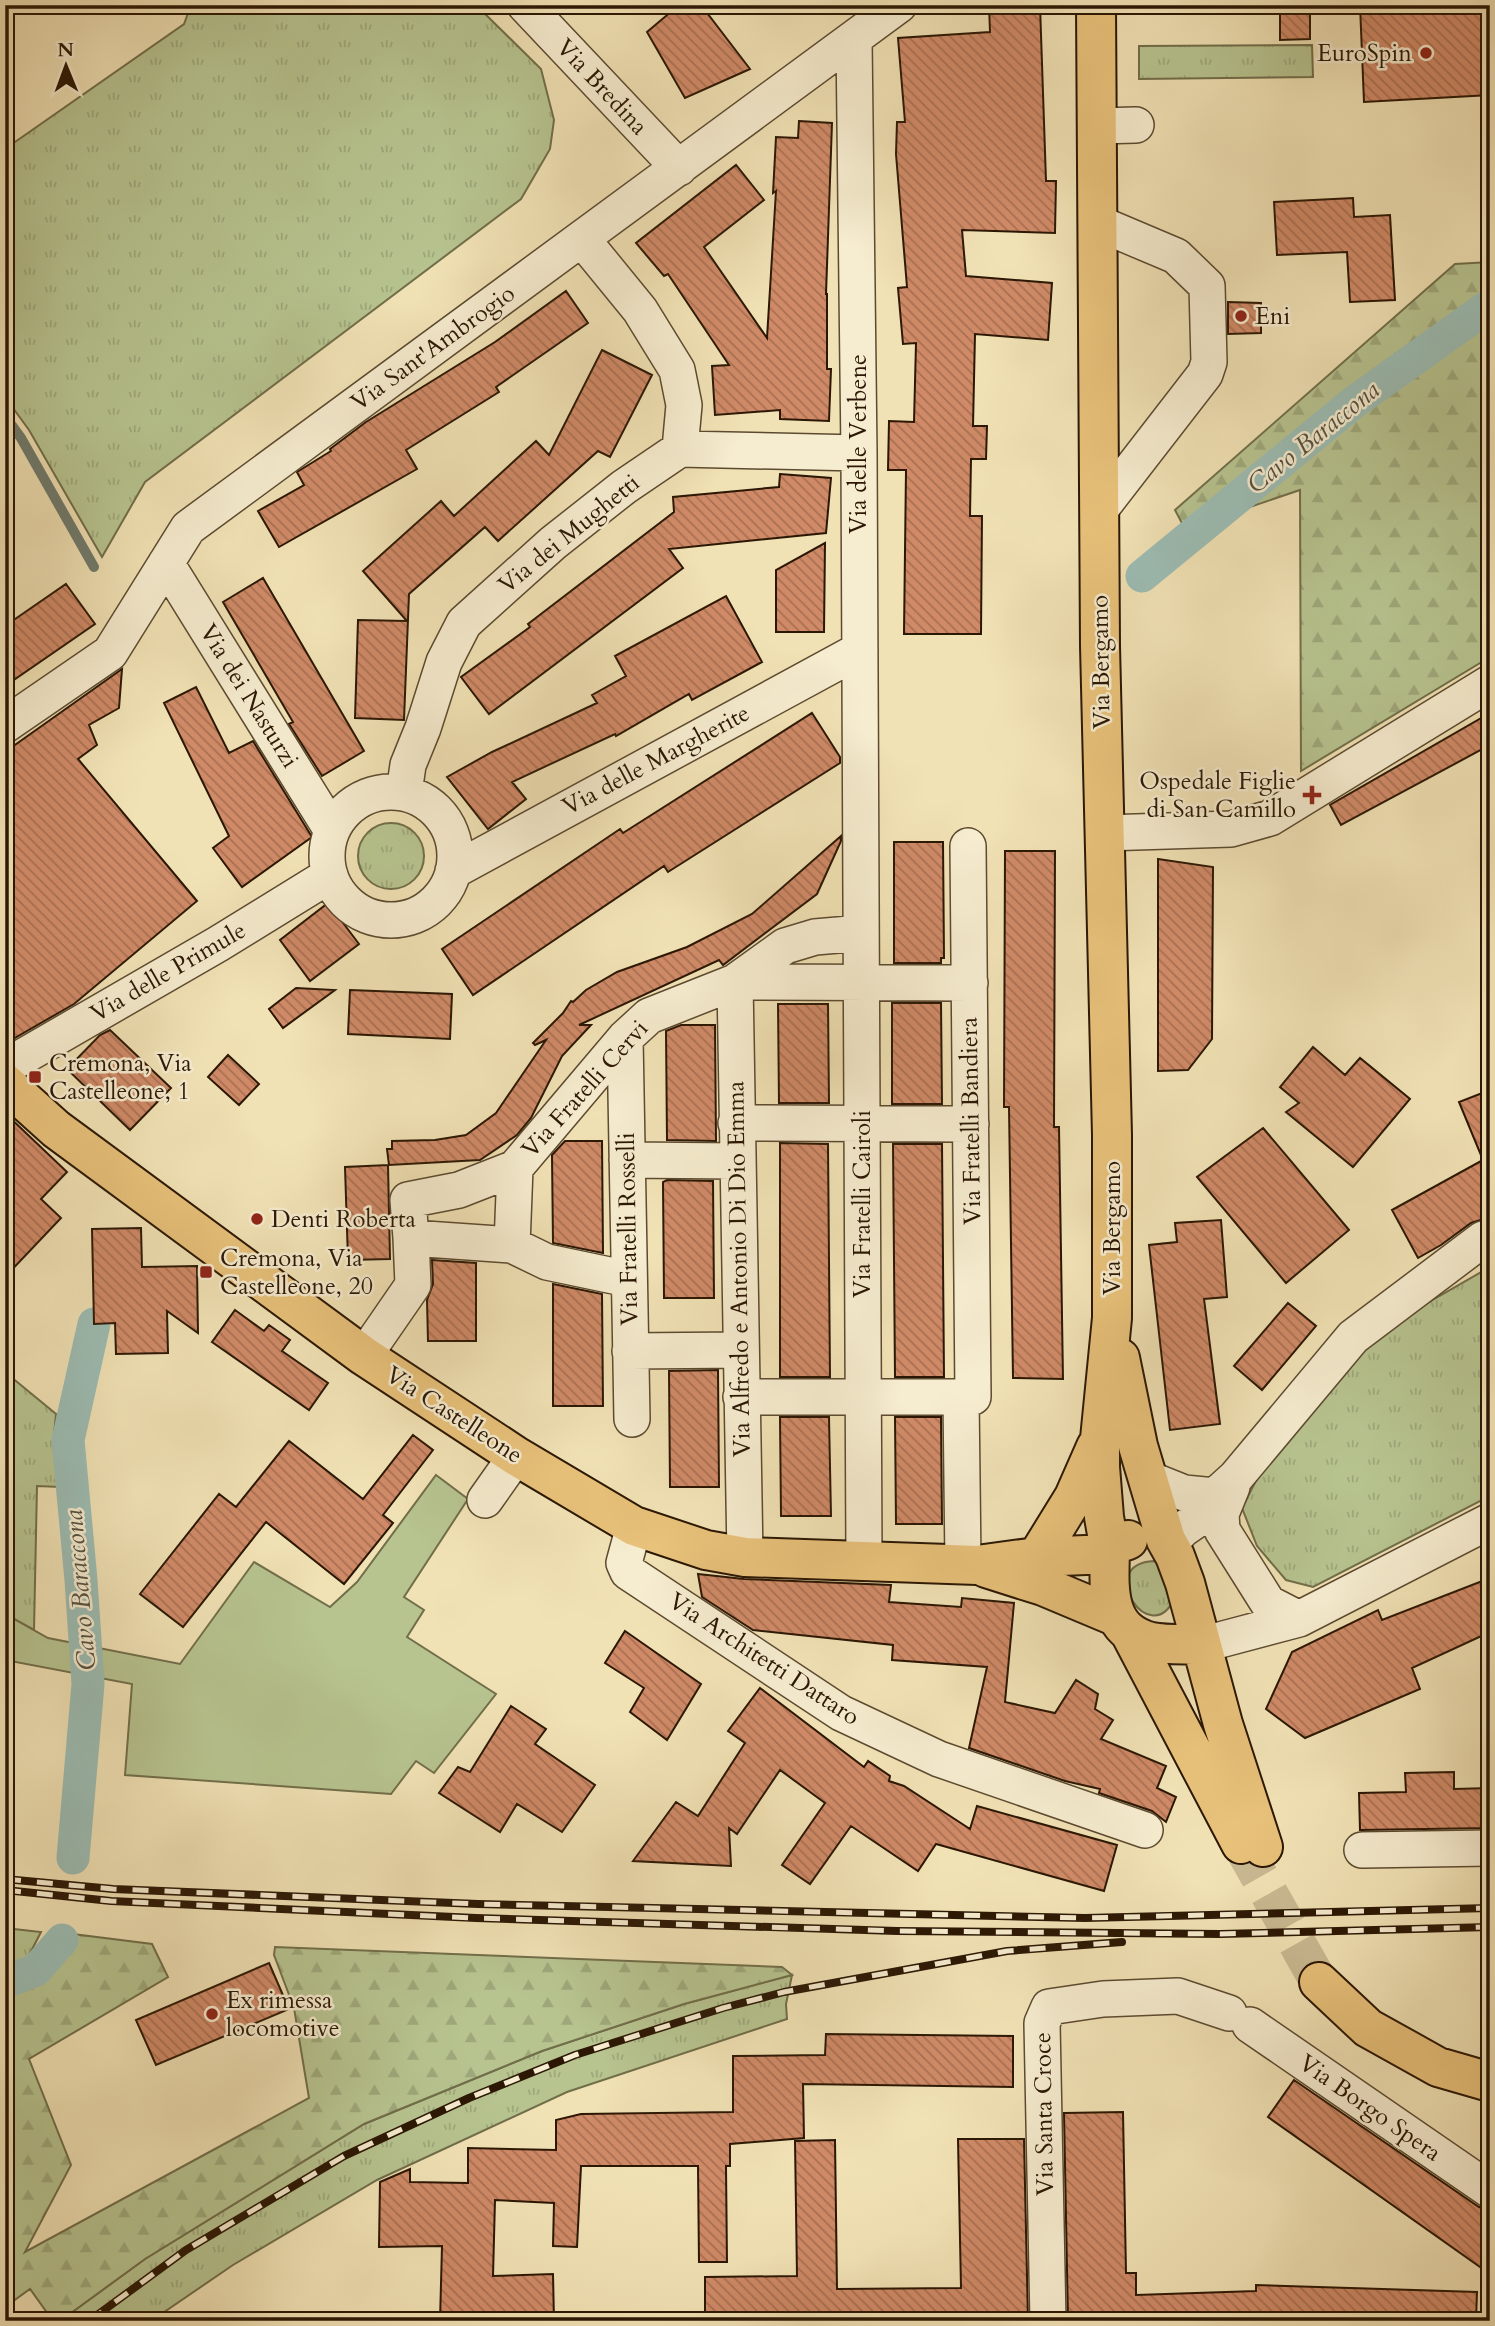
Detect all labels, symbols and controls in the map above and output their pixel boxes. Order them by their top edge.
north arrow [32,32,102,102]
street label: Via Bredina [549,32,656,143]
text: N [57,37,75,63]
place label: EuroSpin [1317,37,1412,70]
marker: EuroSpin [1418,45,1434,61]
street label: Via Sant'Ambrogio [344,277,522,419]
place label: Eni [1255,300,1290,333]
marker: Eni [1233,308,1249,324]
street label: Via delle Verbene [842,354,875,534]
water label: Cavo Baraccona [1239,372,1387,501]
street label: Via dei Mughetti [491,466,647,601]
street label: Via Bergamo [1083,595,1119,729]
street label: Via dei Nasturzi [192,618,307,774]
street label: Via delle Margherite [557,697,755,823]
place label: Ospedale Figlie di San Camillo [1139,765,1296,826]
marker: Ospedale Figlie di San Camillo [1302,785,1322,805]
street label: Via delle Primule [84,914,252,1030]
street label: Via Fratelli Cervi [514,1013,656,1165]
street label: Via Fratelli Bandiera [953,1016,989,1225]
place label: Cremona, Via Castelleone, 1 [49,1047,192,1108]
marker: Cremona, Via Castelleone, 1 [27,1069,43,1085]
street label: Via Alfredo e Antonio Di Dio Emma [719,1080,759,1457]
street label: Via Fratelli Cairoli [846,1110,879,1298]
street label: Via Fratelli Rosselli [610,1132,646,1326]
street label: Via Bergamo [1096,1161,1129,1295]
place label: Denti Roberta [271,1203,417,1236]
marker: Denti Roberta [249,1211,265,1227]
place label: Cremona, Via Castelleone, 20 [220,1242,373,1303]
marker: Cremona, Via Castelleone, 20 [198,1264,214,1280]
street label: Via Castelleone [379,1358,529,1472]
water label: Cavo Baraccona [56,1508,104,1672]
street label: Via Architetti Dattaro [662,1585,866,1733]
place label: Ex rimessa locomotive [226,1984,340,2045]
marker: Ex rimessa locomotive [204,2006,220,2022]
street label: Via Santa Croce [1026,2032,1062,2196]
street label: Via Borgo Spera [1292,2047,1448,2170]

